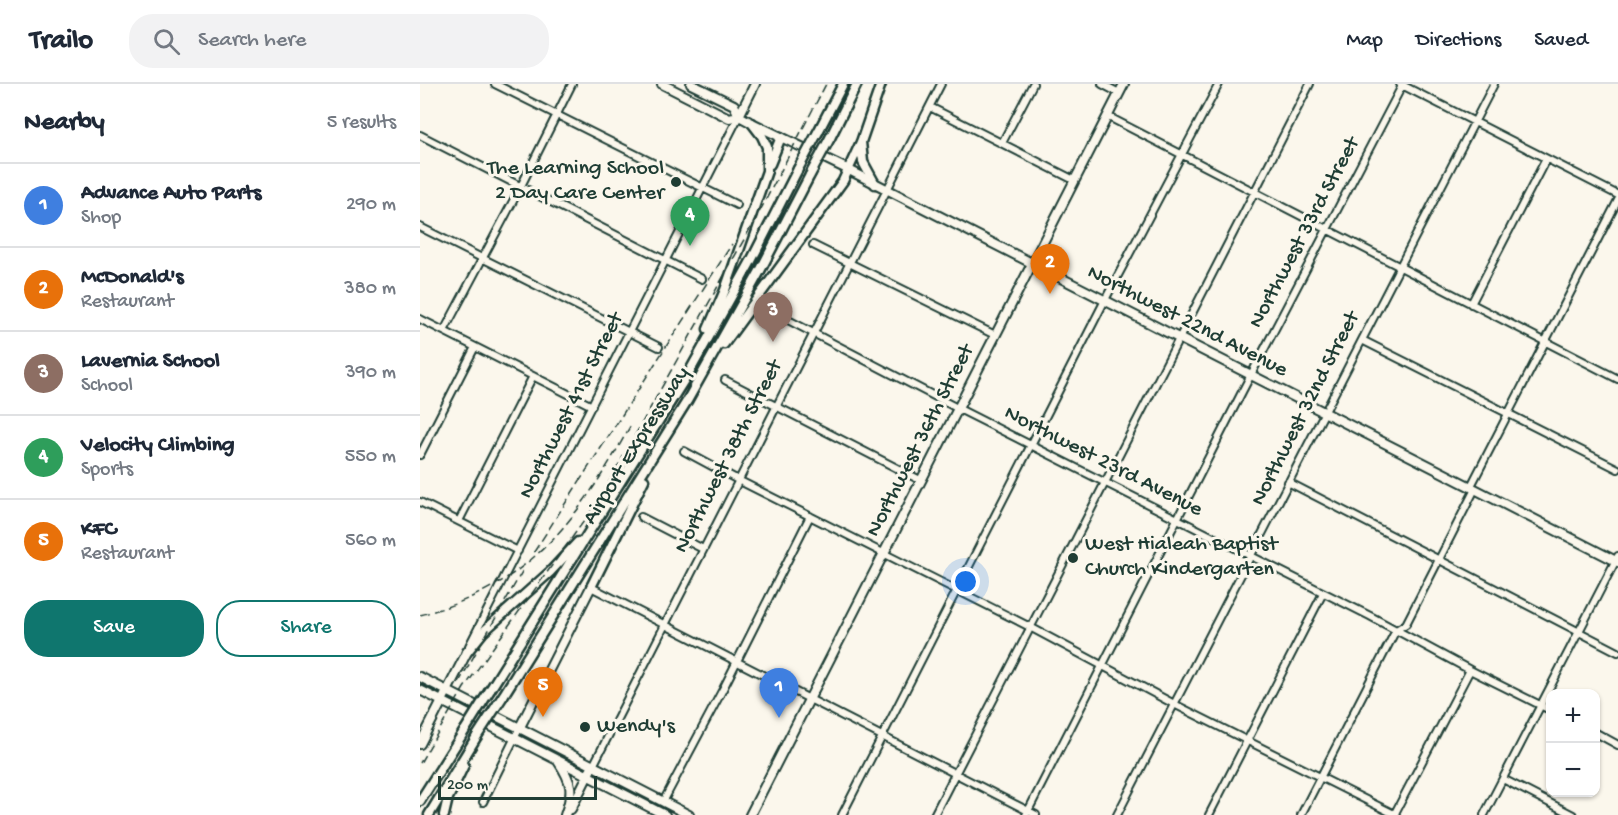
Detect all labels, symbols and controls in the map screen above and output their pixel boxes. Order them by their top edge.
search box [129,14,549,68]
text: Trailo [30,25,93,58]
icon: search [150,25,183,58]
text: Search here [198,28,306,54]
text: Map [1346,29,1383,54]
text: Directions [1416,29,1501,54]
text: Saved [1534,29,1588,54]
text: Nearby [24,108,105,139]
text: 5 results [327,112,396,135]
street label: Northwest 33rd Street [1244,131,1367,333]
place label: The Learning School 2 Day Care Center [485,156,666,207]
marker: The Learning School 2 Day Care Center [669,175,683,189]
text: Advance Auto Parts [81,181,261,207]
text: 1 [39,194,48,217]
text: 290 m [346,194,396,217]
pin: 4 [670,196,710,246]
text: Shop [81,207,121,230]
pin: 2 [1030,244,1070,294]
street label: Northwest 22nd Avenue [1082,260,1292,384]
text: McDonald's [81,265,184,291]
text: 2 [39,278,48,301]
text: 380 m [344,278,396,301]
text: Restaurant [81,291,174,314]
pin: 3 [754,292,792,342]
street label: Northwest 32nd Street [1246,306,1367,510]
street label: Northwest 41st Street [514,307,631,503]
street label: Northwest 36th Street [861,339,982,541]
text: Lavernia School [81,349,220,375]
street label: Northwest 38th Street [669,354,790,558]
text: 3 [38,362,49,385]
text: 390 m [345,362,396,385]
street label: Airport Expressway [578,362,696,530]
text: School [81,375,133,398]
street label: Northwest 23rd Avenue [999,401,1207,524]
text: Velocity Climbing [81,433,235,459]
text: 4 [39,446,48,469]
text: 550 m [345,446,396,469]
text: Sports [81,459,133,482]
text: KFC [81,517,116,543]
text: 5 [38,530,49,553]
text: 560 m [345,530,396,553]
place label: West Hialeah Baptist Church Kindergarten [1085,532,1279,583]
text: Restaurant [81,543,174,566]
marker: West Hialeah Baptist Church Kindergarten [1066,551,1080,565]
your location [951,567,980,596]
button: Save [24,600,204,657]
button: Share [216,600,396,657]
pin: 5 [524,668,562,717]
pin: 1 [760,668,798,718]
map controls [1546,689,1600,797]
button: + [1546,689,1600,743]
place label: Wendy's [597,714,676,740]
marker: Wendy's [578,720,592,734]
button: − [1546,743,1600,797]
scale bar [438,773,597,800]
text: 200 m [447,777,488,796]

